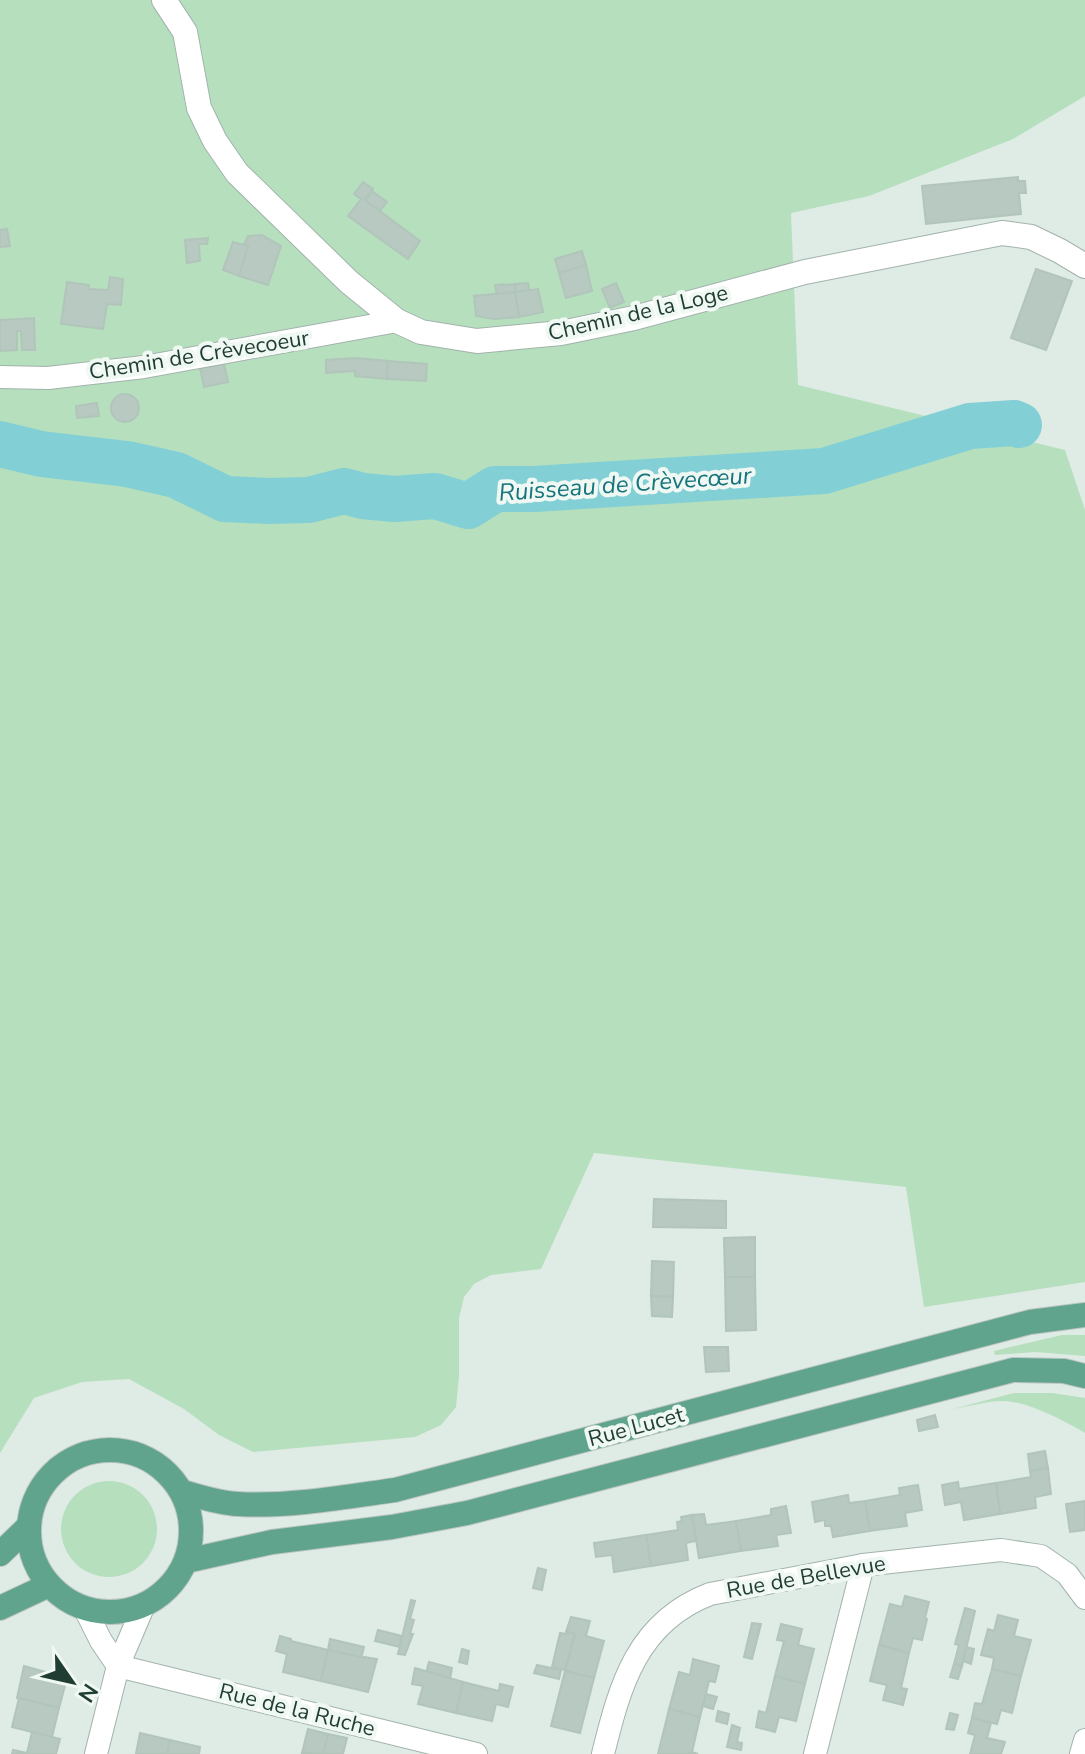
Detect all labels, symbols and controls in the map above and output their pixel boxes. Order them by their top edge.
street label: Chemin de la Loge [545,278,731,348]
street label: Chemin de Crèvecoeur [87,323,311,387]
water label: Ruisseau de Crèvecœur [498,459,754,509]
street label: Rue Lucet [585,1400,687,1454]
street label: Rue de Bellevue [724,1548,888,1606]
north arrow [32,1642,112,1722]
street label: Rue de la Ruche [216,1676,378,1744]
text: N [71,1677,105,1708]

